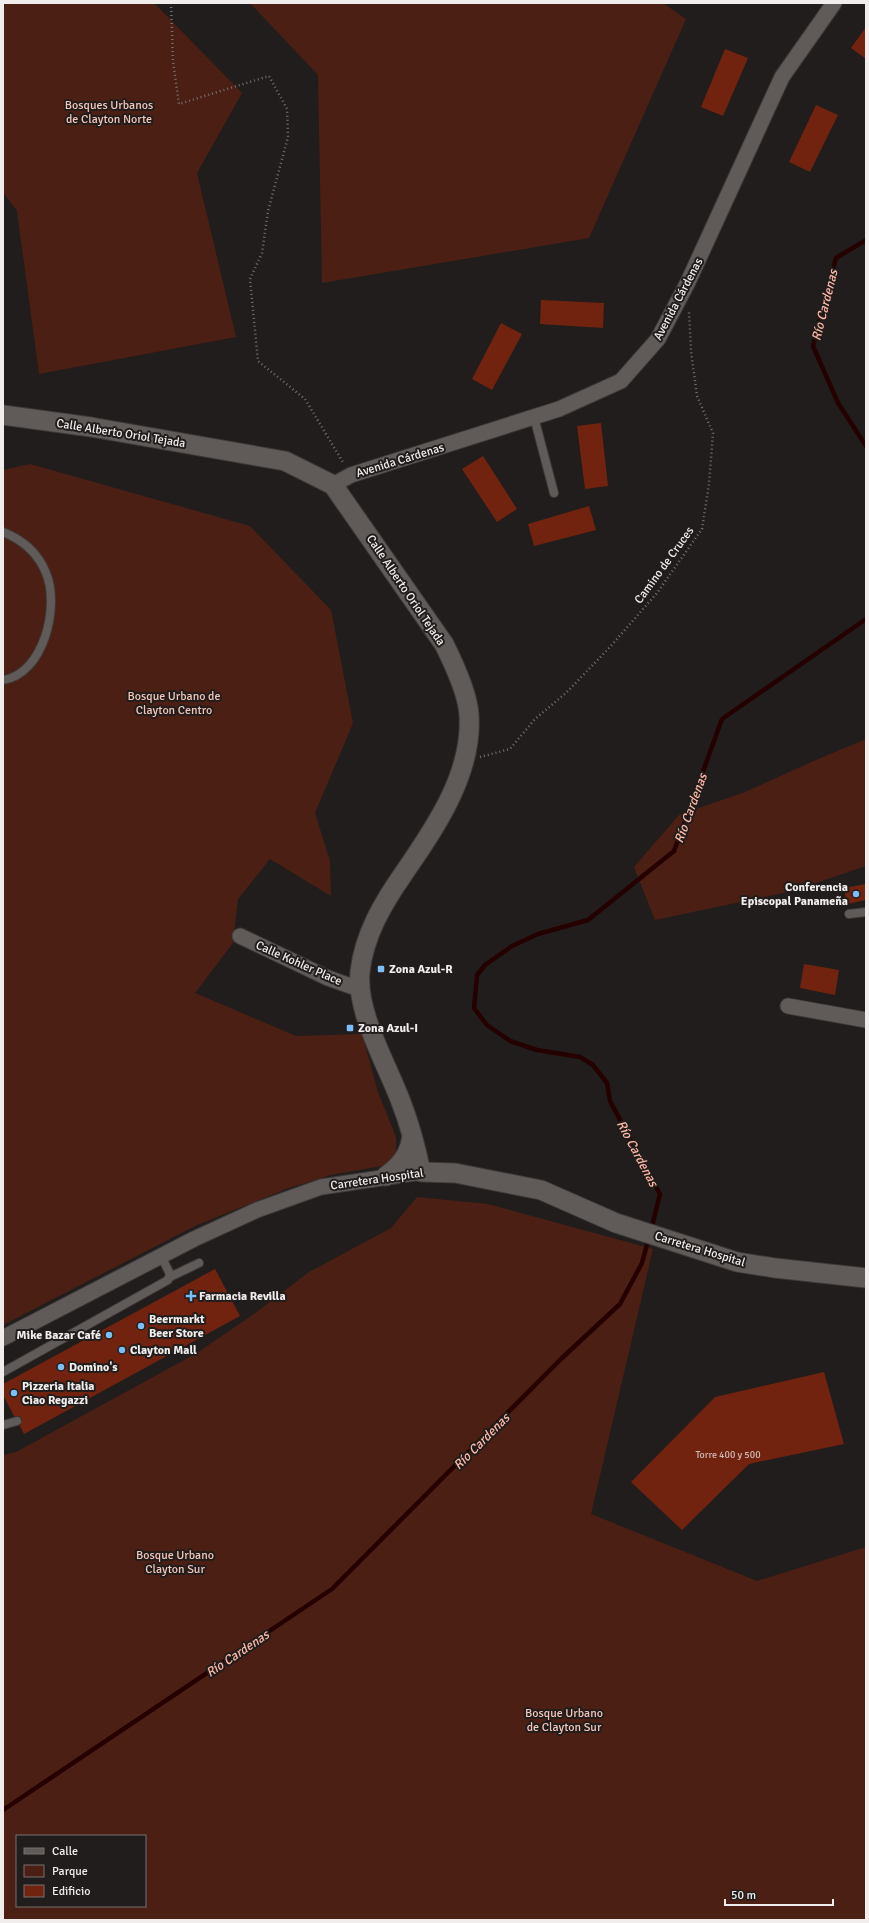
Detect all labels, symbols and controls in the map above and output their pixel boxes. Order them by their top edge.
park label: Bosques Urbanos de Clayton Norte [65,98,153,127]
street label: Avenida Cárdenas [650,255,706,343]
water label: Río Cardenas [808,267,842,342]
street label: Calle Alberto Oriol Tejada [55,416,186,451]
street label: Avenida Cárdenas [354,440,446,481]
street label: Camino de Cruces [631,524,697,607]
street label: Calle Alberto Oriol Tejada [363,532,448,648]
park label: Bosque Urbano de Clayton Centro [128,689,220,718]
water label: Río Cardenas [671,770,711,845]
place label: Conferencia Episcopal Panameña [741,880,848,909]
marker: Conferencia Episcopal Panameña [851,889,861,899]
street label: Calle Kohler Place [253,938,344,989]
place label: Zona Azul-R [389,962,453,977]
marker: Zona Azul-R [376,964,386,974]
place label: Zona Azul-I [358,1021,418,1036]
marker: Zona Azul-I [345,1023,355,1033]
water label: Río Cardenas [613,1118,662,1190]
street label: Carretera Hospital [330,1165,425,1193]
street label: Carretera Hospital [653,1229,747,1271]
place label: Farmacia Revilla [199,1289,286,1304]
marker: Farmacia Revilla [186,1291,196,1301]
place label: Beermarkt Beer Store [149,1312,205,1341]
marker: Beermarkt Beer Store [136,1321,146,1331]
place label: Mike Bazar Café [17,1328,101,1343]
marker: Mike Bazar Café [104,1330,114,1340]
place label: Clayton Mall [130,1343,197,1358]
marker: Clayton Mall [117,1345,127,1355]
place label: Domino's [69,1360,118,1375]
marker: Domino's [56,1362,66,1372]
place label: Pizzeria Italia Ciao Regazzi [22,1379,94,1408]
marker: Pizzeria Italia Ciao Regazzi [9,1388,19,1398]
water label: Río Cardenas [450,1409,514,1473]
house number: Torre 400 y 500 [695,1449,761,1461]
park label: Bosque Urbano Clayton Sur [136,1548,214,1577]
water label: Río Cardenas [203,1626,273,1681]
park label: Bosque Urbano de Clayton Sur [525,1706,603,1735]
legend [16,1835,146,1907]
text: Calle [52,1844,78,1859]
text: Parque [52,1864,88,1879]
scale bar [725,1881,833,1907]
text: Edificio [52,1884,90,1899]
text: 50 m [731,1888,756,1903]

